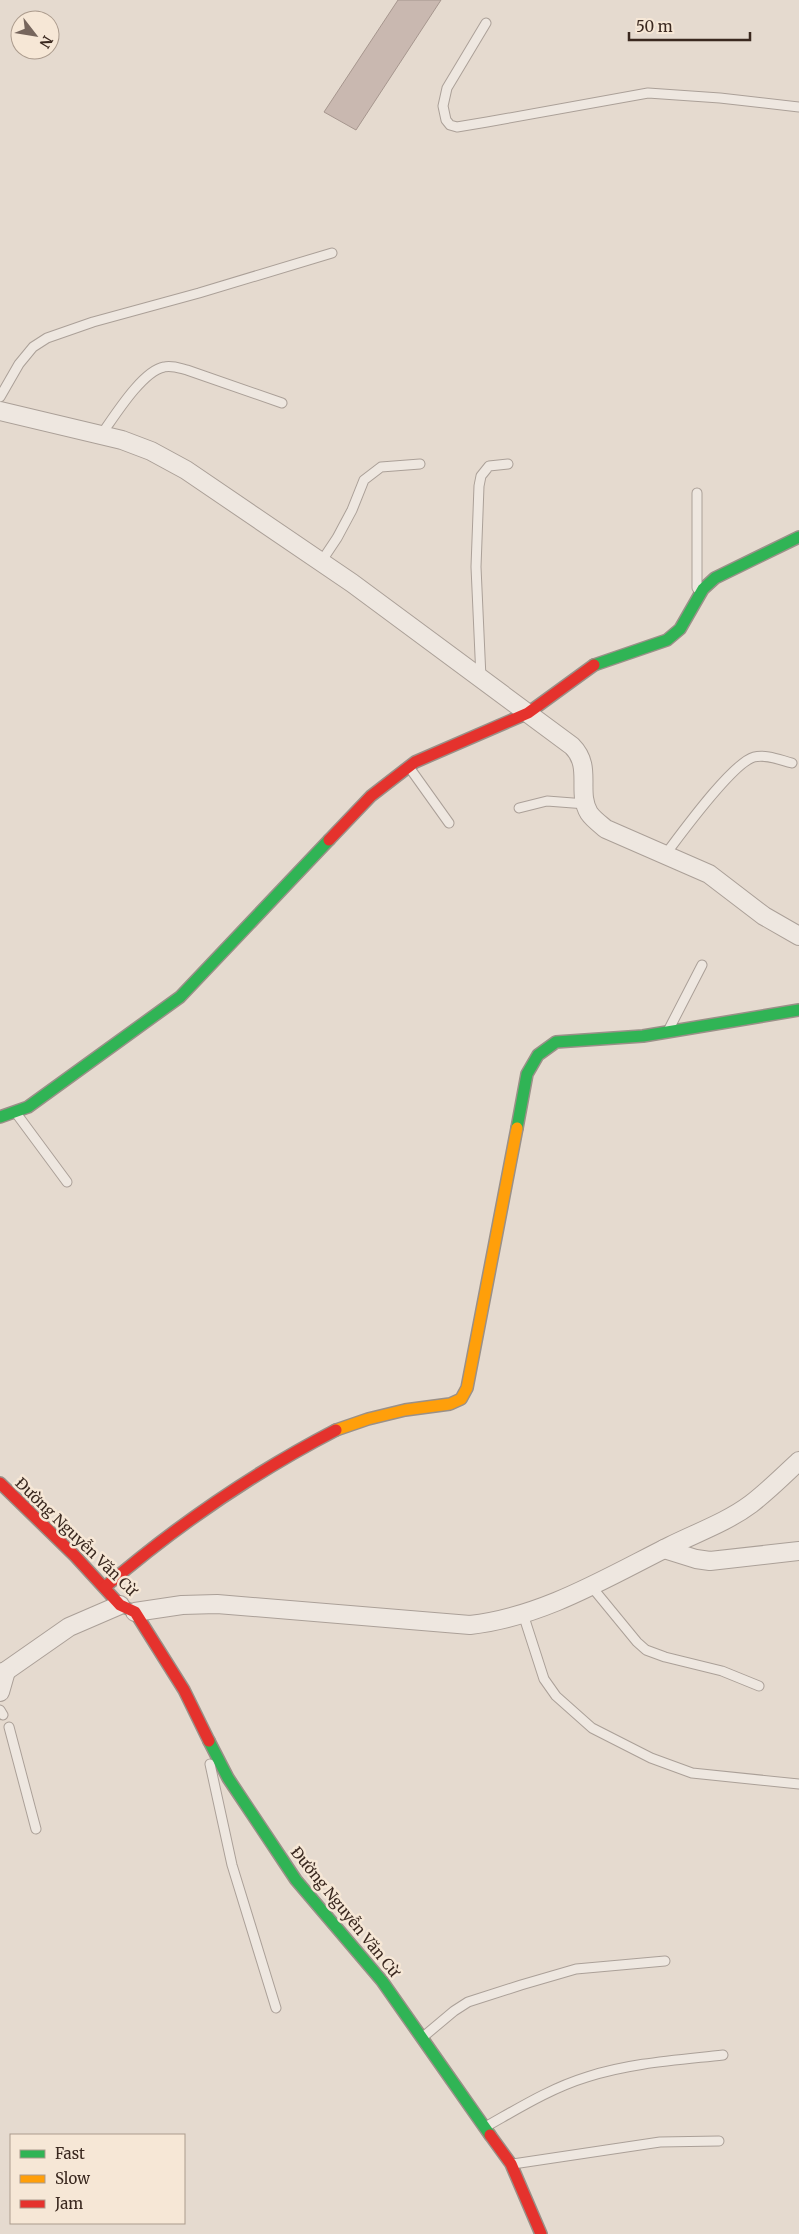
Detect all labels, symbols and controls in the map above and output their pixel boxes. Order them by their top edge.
north arrow [10,10,60,60]
scale bar [629,10,750,42]
text: 50 m [636,17,673,36]
text: N [36,32,57,51]
street label: Đường Nguyễn Văn Cừ [11,1473,143,1601]
street label: Đường Nguyễn Văn Cừ [287,1842,406,1982]
legend [10,2134,185,2224]
text: Fast [55,2144,85,2163]
text: Slow [55,2169,90,2188]
text: Jam [54,2194,83,2213]

